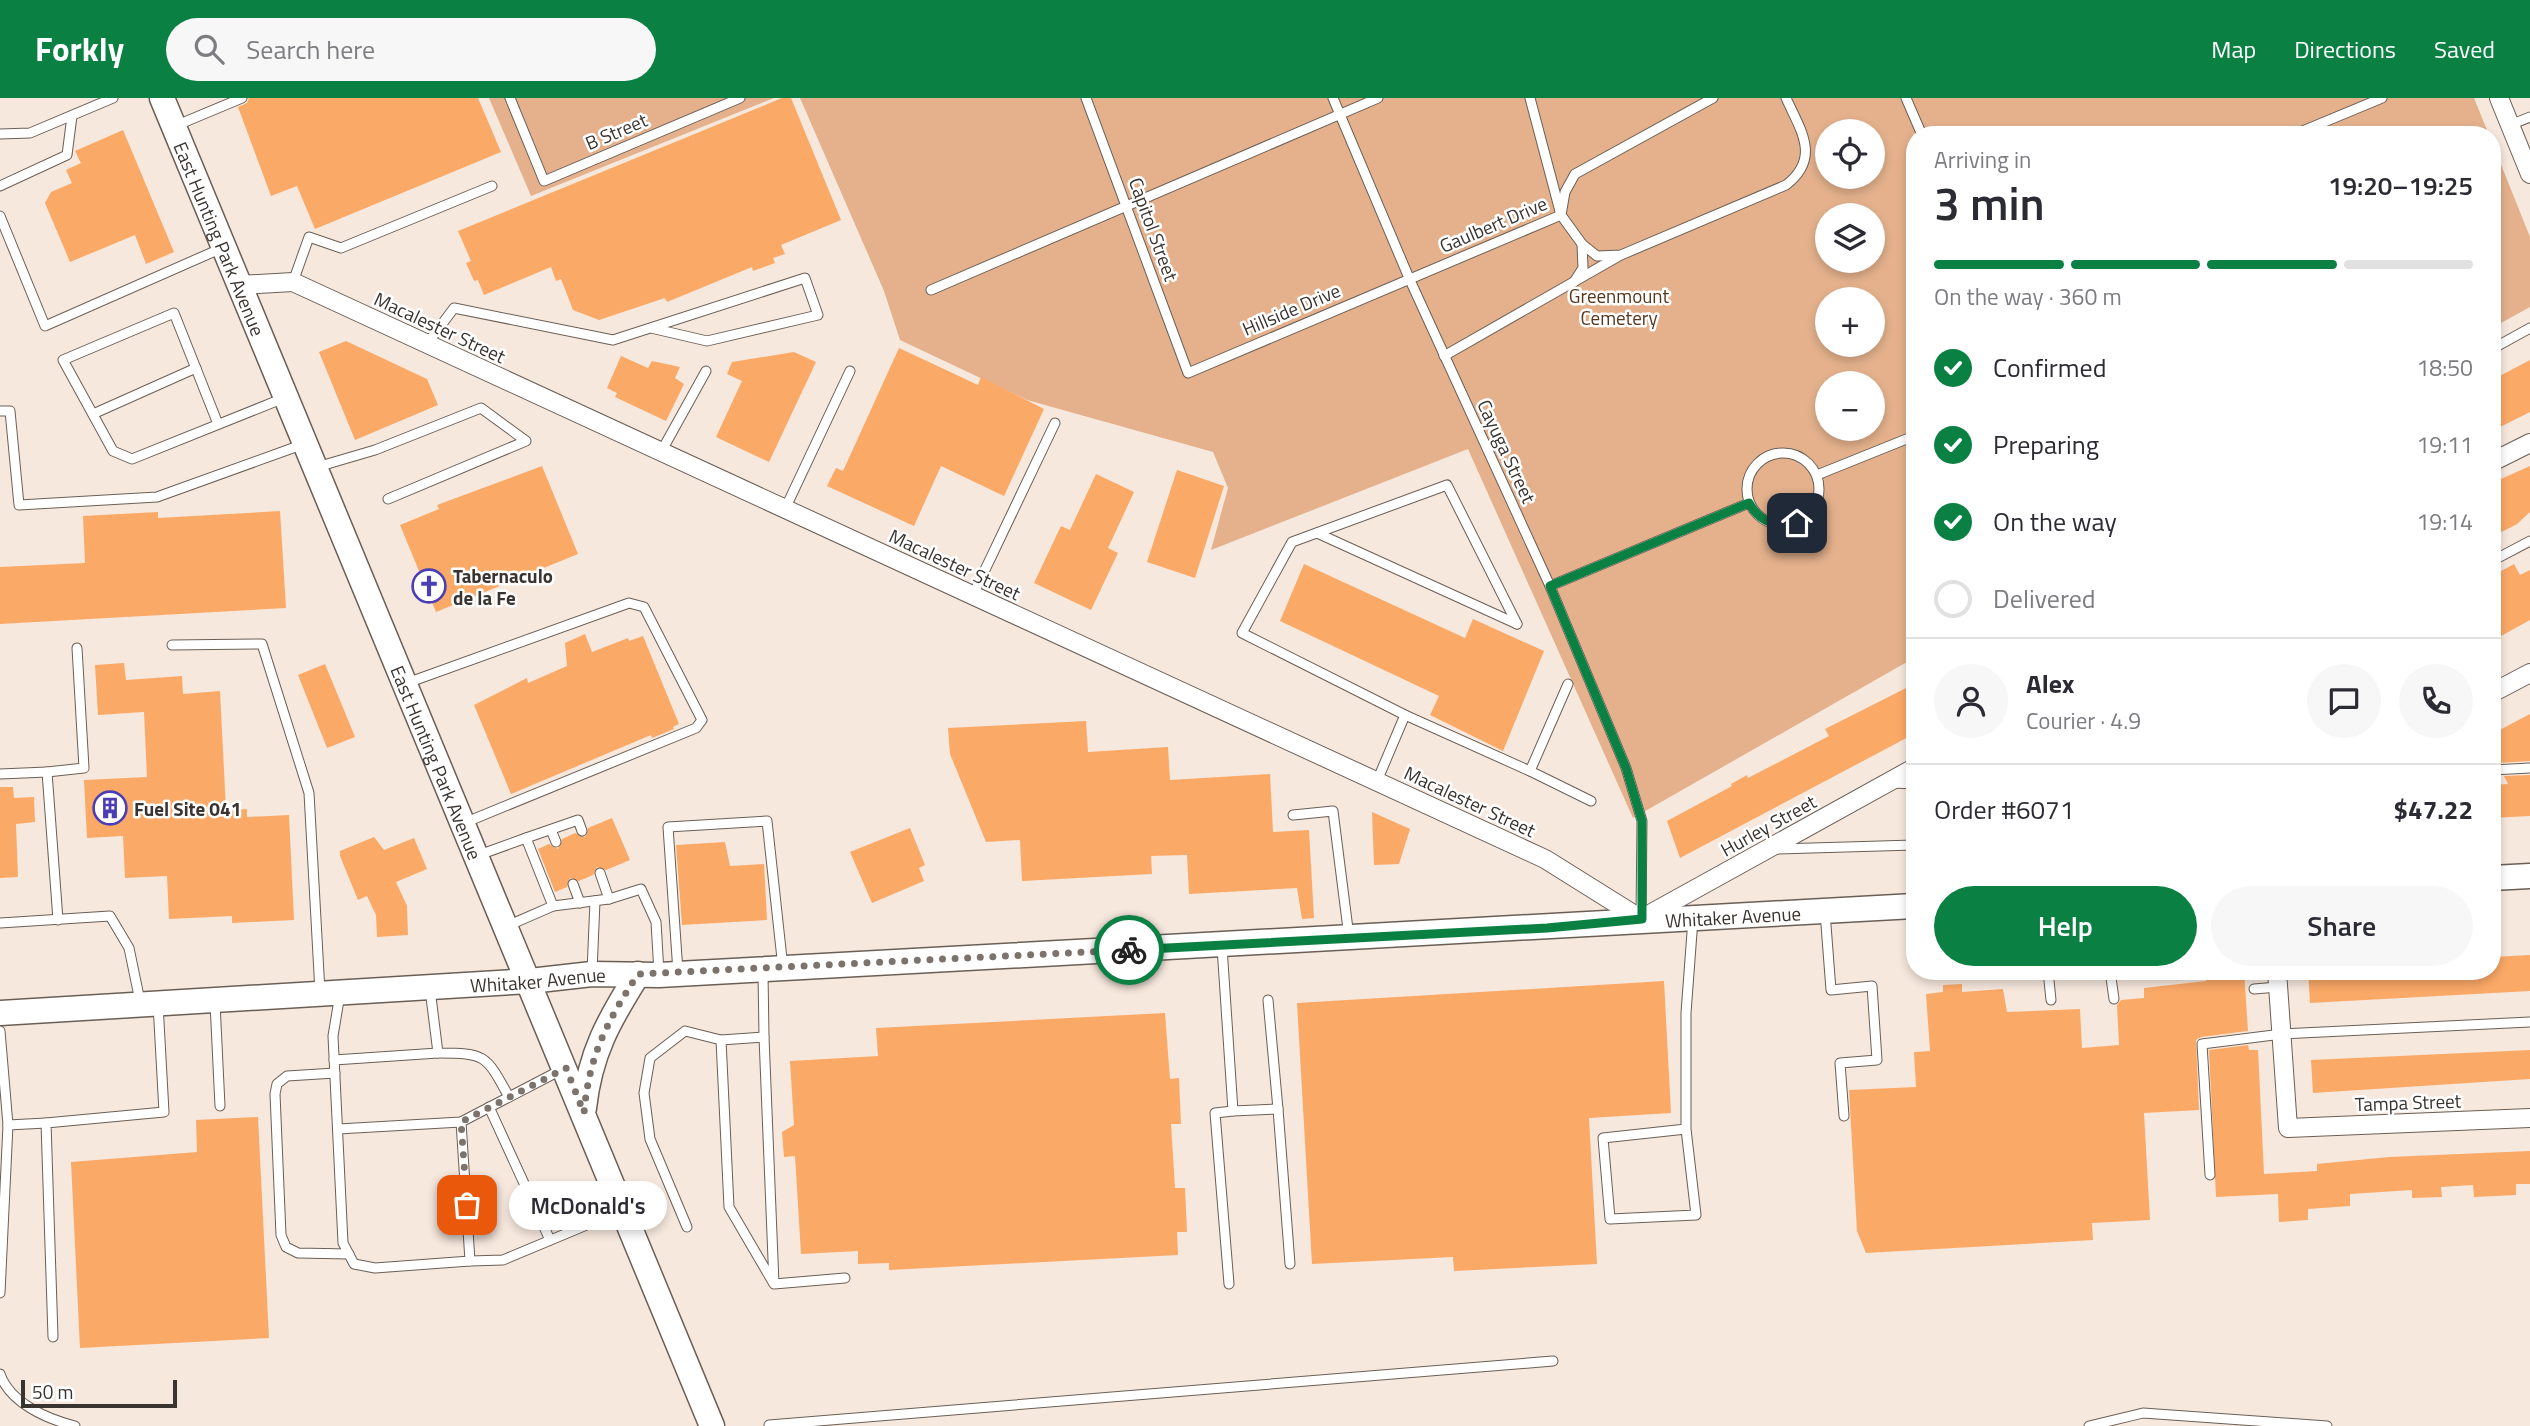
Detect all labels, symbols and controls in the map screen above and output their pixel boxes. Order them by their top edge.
search box [166,18,656,81]
text: Forkly [35,24,124,74]
icon: search [190,30,228,68]
text: Search here [246,30,375,69]
text: Map [2211,31,2256,67]
text: Directions [2294,31,2396,67]
text: Saved [2434,31,2495,67]
street label: B Street [580,105,652,157]
map controls [1815,119,1885,441]
button: locate [1815,119,1885,189]
street label: East Hunting Park Avenue [167,137,273,340]
text: Arriving in [1934,142,2031,177]
text: 19:20–19:25 [2328,166,2473,205]
text: 3 min [1934,168,2045,238]
street label: Capitol Street [1122,173,1186,285]
street label: Gaulbert Drive [1435,188,1551,260]
button: layers [1815,203,1885,273]
street label: Hillside Drive [1237,275,1345,343]
text: On the way · 360 m [1934,279,2122,314]
park label: Greenmount Cemetery [1569,281,1669,332]
street label: Macalester Street [369,284,511,370]
button: + [1815,287,1885,357]
text: Confirmed [1993,348,2107,387]
icon: check [1934,349,1972,387]
text: 18:50 [2416,350,2473,385]
button: − [1815,371,1885,441]
street label: Cayuga Street [1470,394,1544,508]
text: Preparing [1993,425,2099,464]
icon: check [1934,426,1972,464]
text: 19:11 [2416,427,2473,462]
pin [1767,493,1827,553]
text: On the way [1993,502,2117,541]
icon: check [1934,503,1972,541]
icon: home [1778,504,1816,542]
text: 19:14 [2416,504,2473,539]
street label: Macalester Street [884,521,1026,607]
place label: Tabernaculo de la Fe [453,561,553,612]
church icon: Tabernaculo de la Fe [410,567,448,605]
text: Delivered [1993,579,2096,618]
street label: East Hunting Park Avenue [384,661,490,864]
button: person [1934,664,2008,738]
text: Alex [2026,664,2074,703]
button: chat [2307,664,2381,738]
button: phone [2399,664,2473,738]
text: Courier · 4.9 [2026,703,2141,738]
street label: Macalester Street [1399,758,1541,844]
street label: Hurley Street [1715,787,1822,863]
building icon: Fuel Site 041 [91,789,129,827]
text: Order #6071 [1934,790,2074,829]
text: $47.22 [2394,790,2473,829]
place label: Fuel Site 041 [134,794,241,823]
button: Help [1934,886,2197,966]
button: Share [2211,886,2473,966]
street label: Whitaker Avenue [1664,898,1802,934]
courier [1094,915,1164,985]
icon: bike [1110,931,1148,969]
street label: Whitaker Avenue [469,959,606,999]
street label: Tampa Street [2354,1086,2462,1118]
pin [437,1175,497,1235]
callout: McDonald's [509,1180,666,1230]
icon: bag [448,1186,486,1224]
text: McDonald's [531,1188,645,1223]
scale bar [21,1377,177,1409]
text: 50 m [32,1377,73,1406]

